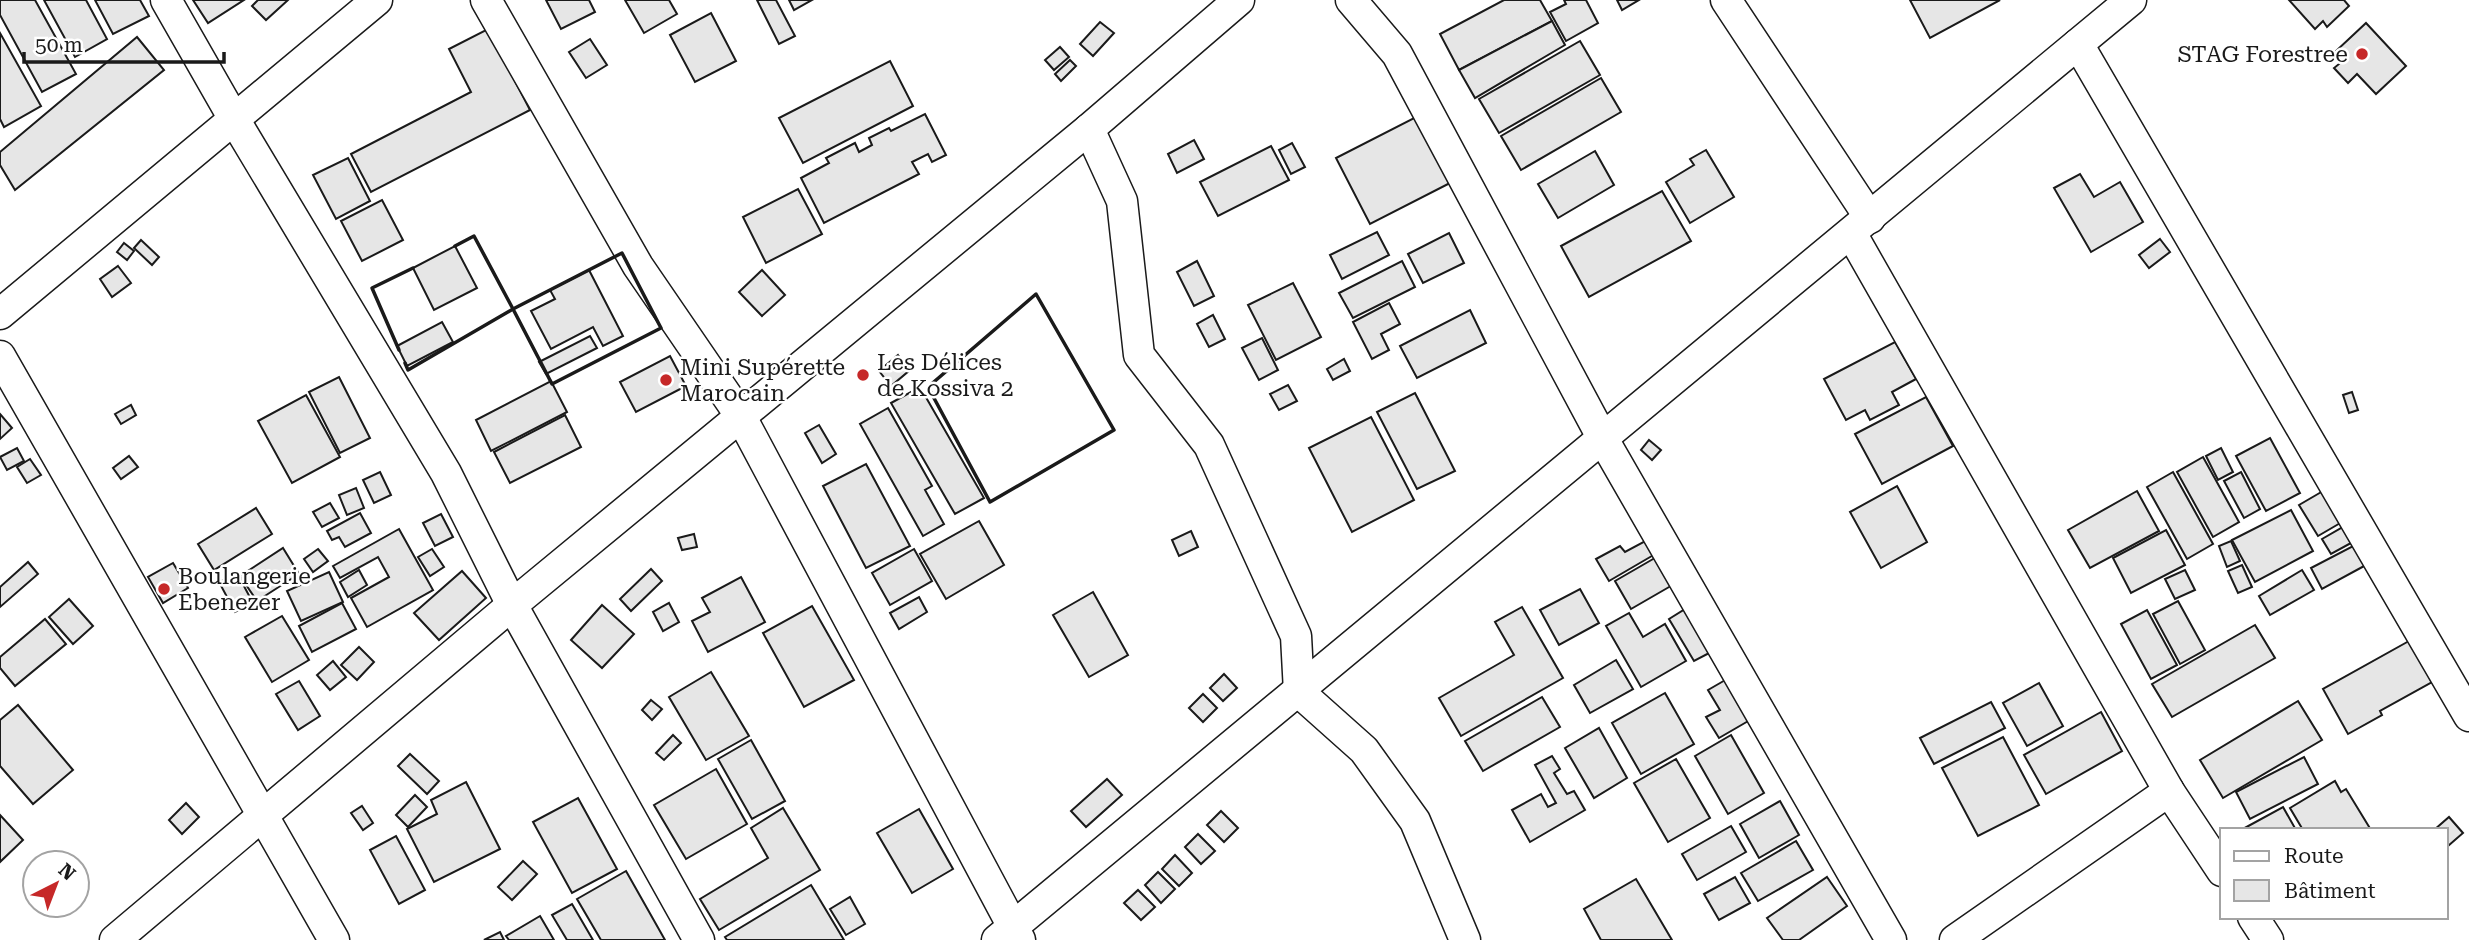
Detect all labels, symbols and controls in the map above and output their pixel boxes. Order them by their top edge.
scale bar [24,21,224,65]
text: 50 m [35,33,83,57]
place label: STAG Forestree [2177,41,2348,68]
marker: STAG Forestree [2354,46,2370,62]
place label: Les Délices de Kossiva 2 [877,349,1014,402]
place label: Mini Supérette Marocain [680,354,845,407]
marker: Les Délices de Kossiva 2 [855,367,871,383]
marker: Mini Supérette Marocain [658,372,674,388]
place label: Boulangerie Ebenezer [178,563,311,616]
marker: Boulangerie Ebenezer [156,581,172,597]
legend [2220,828,2448,919]
text: Route [2284,844,2343,868]
north arrow [21,849,91,919]
text: N [54,858,80,885]
text: Bâtiment [2284,879,2376,903]

